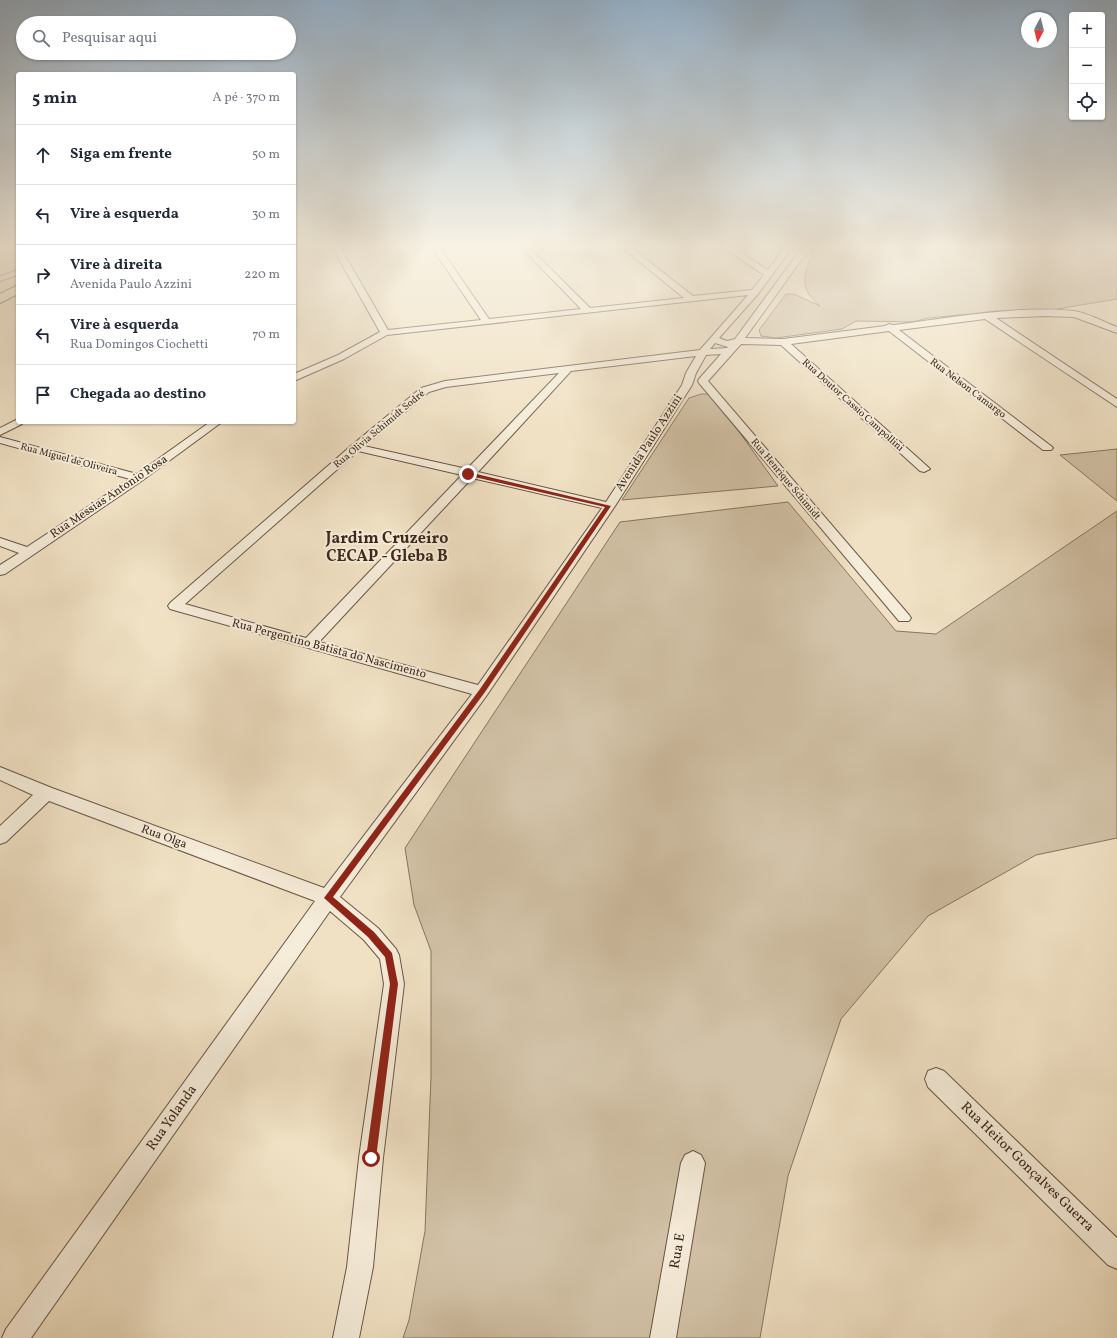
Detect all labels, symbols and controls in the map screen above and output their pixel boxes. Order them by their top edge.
north arrow [1021,12,1057,48]
map controls [1069,12,1105,120]
button: + [1069,12,1105,48]
search box [16,16,296,60]
icon: search [30,27,52,49]
text: Pesquisar aqui [62,28,157,49]
button: − [1069,48,1105,84]
button: locate [1069,84,1105,120]
text: 5 min [32,87,77,110]
text: A pé · 370 m [213,89,280,107]
icon: ahead [32,144,54,166]
text: Siga em frente [70,144,172,165]
text: 50 m [252,146,280,164]
icon: left [32,204,54,226]
text: Vire à esquerda [70,204,179,225]
text: 30 m [252,206,280,224]
text: Vire à direita [70,255,162,276]
icon: right [32,264,54,286]
text: 220 m [244,266,280,284]
text: Avenida Paulo Azzini [70,276,192,294]
text: Vire à esquerda [70,315,179,336]
icon: left [32,324,54,346]
text: 70 m [252,326,280,344]
text: Rua Domingos Ciochetti [70,336,208,354]
street label: Rua Nelson Camargo [927,355,1009,421]
street label: Rua Doutor Cassio Campollini [799,356,907,454]
icon: arrive [32,384,54,406]
text: Chegada ao destino [70,384,206,405]
street label: Rua Olivia Schimidt Sodré [330,386,428,471]
street label: Avenida Paulo Azzini [612,391,687,495]
street label: Rua Henrique Schimidt [748,435,825,523]
street label: Rua Miguel de Oliveira [19,439,119,479]
street label: Rua Messias Antonio Rosa [47,452,171,542]
route end [459,465,477,483]
district label: Jardim Cruzeiro CECAP - Gleba B [325,528,448,568]
street label: Rua Pergentino Batista do Nascimento [230,615,428,683]
street label: Rua Olga [139,821,189,853]
street label: Rua Yolanda [142,1081,202,1155]
street label: Rua Heitor Gonçalves Guerra [956,1098,1098,1236]
route start [362,1149,380,1167]
street label: Rua E [666,1232,690,1270]

